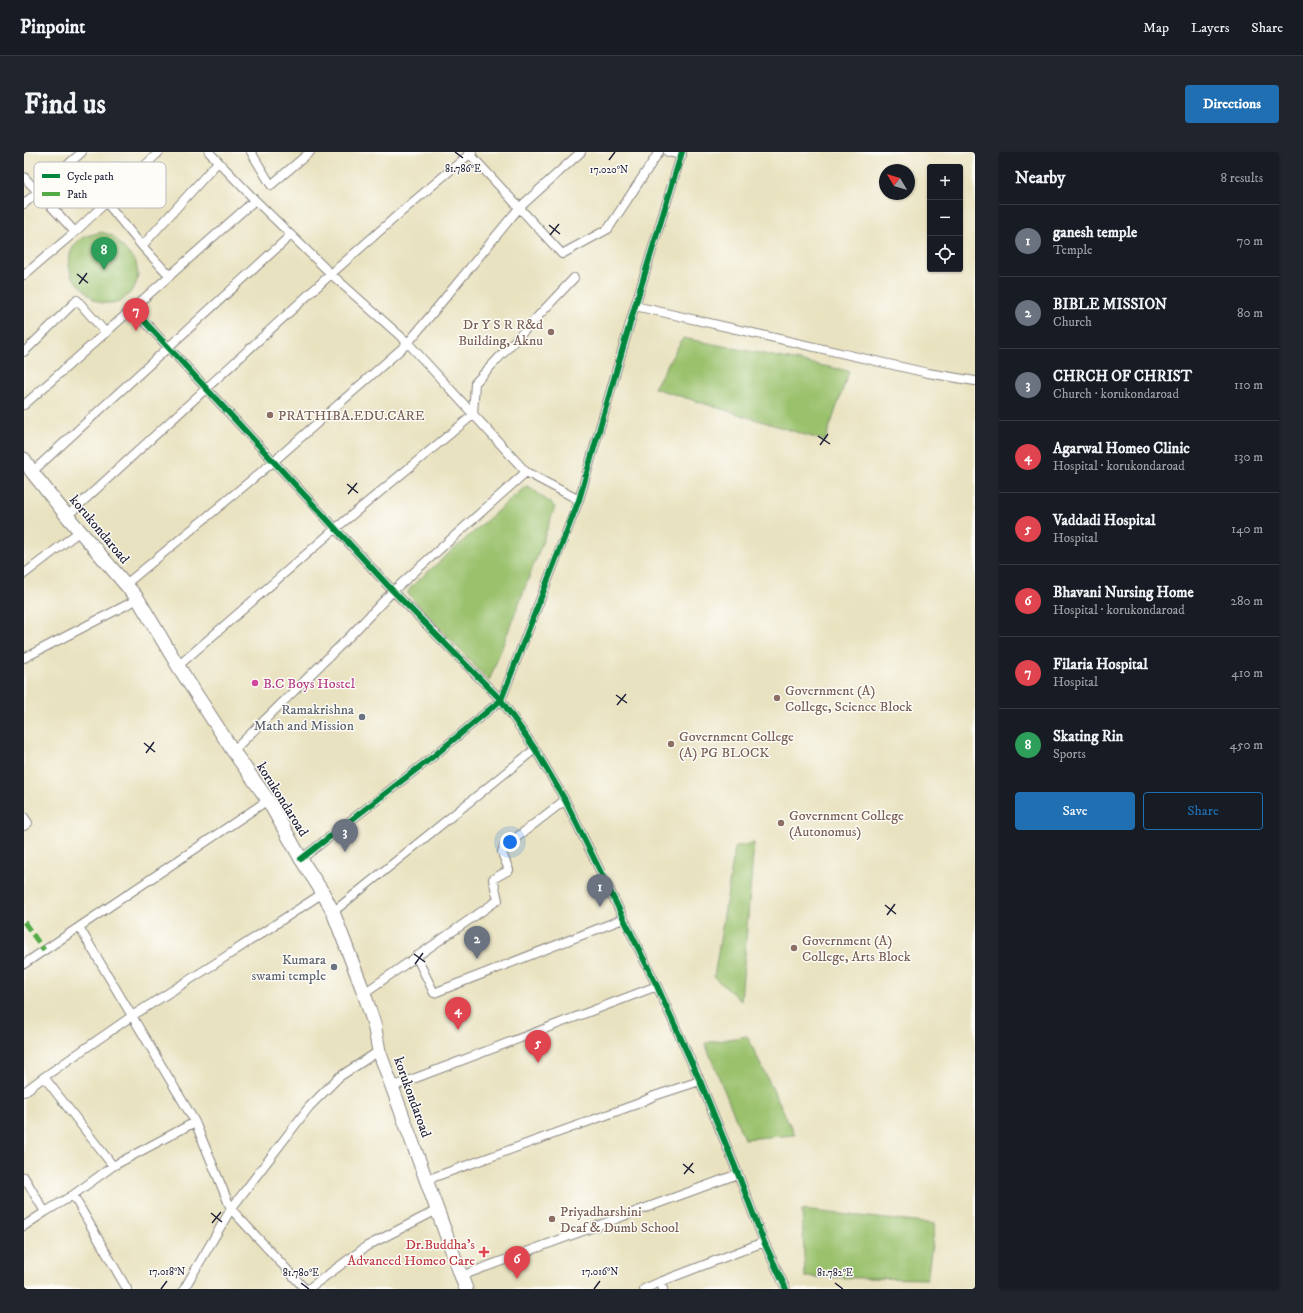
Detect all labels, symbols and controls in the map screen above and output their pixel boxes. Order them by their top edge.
text: Pinpoint [20,16,85,39]
text: Map [1143,19,1169,37]
text: Layers [1191,19,1229,37]
text: Share [1251,19,1283,37]
button: Directions [1185,85,1279,123]
text: Find us [24,87,106,122]
legend [34,162,166,208]
text: 81.786°E [445,163,481,175]
text: 17.020°N [590,164,628,176]
north arrow [879,164,915,200]
map controls [927,164,963,272]
button: + [927,164,963,200]
text: Nearby [1015,167,1065,189]
text: Cycle path [67,170,114,184]
text: 8 results [1221,170,1263,186]
text: Path [67,188,88,202]
button: − [927,200,963,236]
text: ganesh temple [1053,223,1137,242]
text: 1 [1026,233,1030,249]
text: 70 m [1237,233,1263,249]
button: locate [927,236,963,272]
pin: 8 [91,237,117,270]
text: Temple [1053,242,1092,258]
text: BIBLE MISSION [1053,295,1167,314]
pin: 7 [123,298,149,331]
text: 2 [1025,305,1031,321]
text: 80 m [1237,305,1263,321]
text: Church [1053,314,1092,330]
place label: Dr Y S R R&d Building, Aknu [458,316,543,350]
marker: Dr Y S R R&d Building, Aknu [546,327,556,337]
text: CHRCH OF CHRIST [1053,367,1192,386]
text: 3 [1026,377,1030,393]
text: 110 m [1234,377,1263,393]
text: Church · korukondaroad [1053,386,1179,402]
place label: PRATHIBA.EDU.CARE [278,407,425,425]
marker: PRATHIBA.EDU.CARE [265,410,275,420]
text: Agarwal Homeo Clinic [1053,439,1190,458]
text: 4 [1024,449,1032,465]
text: 130 m [1234,449,1263,465]
text: Hospital · korukondaroad [1053,458,1185,474]
street label: korukondaroad [65,492,133,568]
text: Vaddadi Hospital [1053,511,1156,530]
text: 5 [1025,521,1031,537]
text: 140 m [1231,521,1263,537]
text: Hospital [1053,530,1098,546]
text: Bhavani Nursing Home [1053,583,1194,602]
text: 6 [1025,593,1031,609]
text: 280 m [1231,593,1263,609]
text: Hospital · korukondaroad [1053,602,1185,618]
text: Filaria Hospital [1053,655,1148,674]
text: 7 [1025,665,1031,681]
text: 410 m [1231,665,1263,681]
text: Hospital [1053,674,1098,690]
place label: B.C Boys Hostel [263,675,356,693]
marker: B.C Boys Hostel [250,678,260,688]
place label: Government (A) College, Science Block [785,682,912,716]
marker: Government (A) College, Science Block [772,693,782,703]
place label: Ramakrishna Math and Mission [254,701,355,735]
marker: Ramakrishna Math and Mission [357,712,367,722]
text: Skating Rin [1053,727,1123,746]
place label: Government College (A) PG BLOCK [679,728,794,762]
text: 8 [1025,737,1031,753]
text: 450 m [1230,737,1263,753]
marker: Government College (A) PG BLOCK [666,739,676,749]
text: Sports [1053,746,1086,762]
street label: korukondaroad [252,759,312,840]
button: Save [1015,792,1135,830]
button: Share [1143,792,1263,830]
place label: Government College (Autonomus) [789,807,904,841]
marker: Government College (Autonomus) [776,818,786,828]
pin: 3 [332,819,358,852]
your location [500,832,520,852]
pin: 1 [587,874,613,907]
pin: 2 [464,926,490,959]
place label: Government (A) College, Arts Block [802,932,911,966]
marker: Government (A) College, Arts Block [789,943,799,953]
place label: Kumara swami temple [252,951,326,985]
marker: Kumara swami temple [329,962,339,972]
pin: 4 [445,997,471,1030]
pin: 5 [525,1030,551,1063]
street label: korukondaroad [389,1055,435,1140]
place label: Priyadharshini Deaf & Dumb School [560,1203,680,1237]
marker: Priyadharshini Deaf & Dumb School [547,1214,557,1224]
place label: Dr.Buddha's Advanced Homeo Care [347,1236,475,1270]
marker: Dr.Buddha's Advanced Homeo Care [478,1246,490,1258]
pin: 6 [504,1246,530,1279]
text: 17.018°N [149,1266,185,1278]
text: 17.016°N [582,1266,618,1278]
text: 81.780°E [283,1267,319,1279]
text: 81.782°E [817,1267,853,1279]

